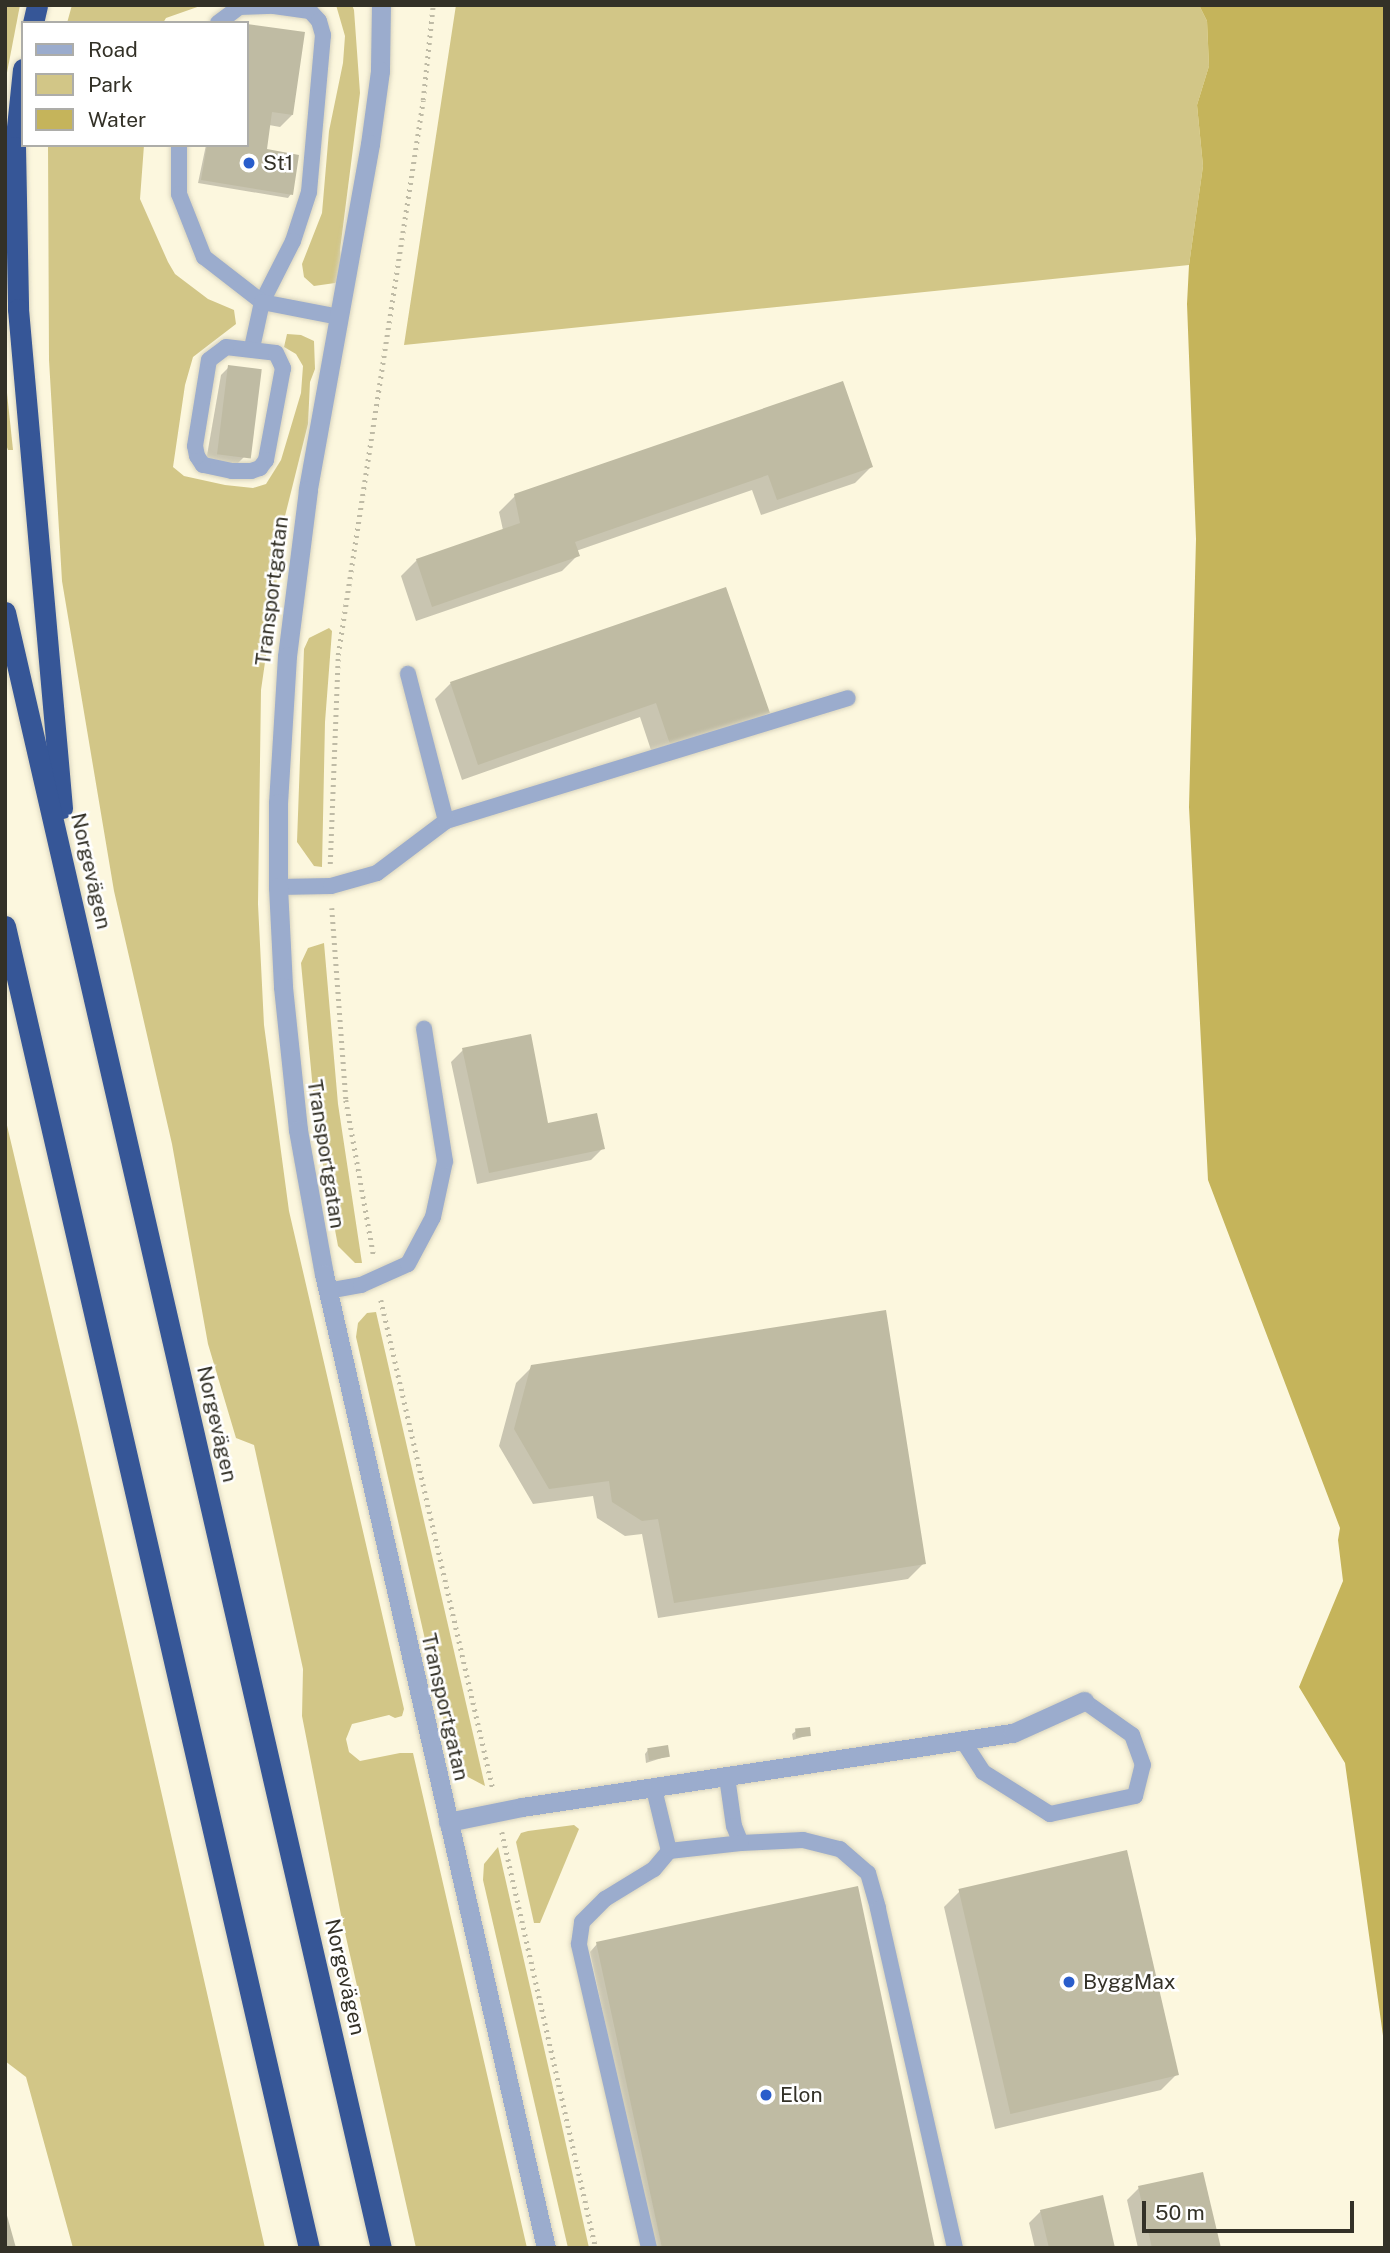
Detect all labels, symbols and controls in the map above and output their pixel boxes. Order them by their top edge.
legend [21,21,248,147]
text: Road [88,37,138,62]
text: Park [88,72,133,97]
text: Water [88,107,146,132]
place label: St1 [263,150,293,176]
marker: St1 [241,155,257,171]
street label: Transportgatan [250,515,294,667]
street label: Norgevägen [65,810,117,932]
street label: Transportgatan [302,1078,350,1230]
street label: Norgevägen [191,1363,243,1485]
street label: Transportgatan [416,1631,474,1783]
street label: Norgevägen [319,1916,371,2038]
place label: ByggMax [1083,1969,1176,1995]
marker: ByggMax [1061,1974,1077,1990]
place label: Elon [780,2082,823,2108]
marker: Elon [758,2087,774,2103]
scale bar [1145,2186,1357,2230]
text: 50 m [1155,2200,1205,2225]

